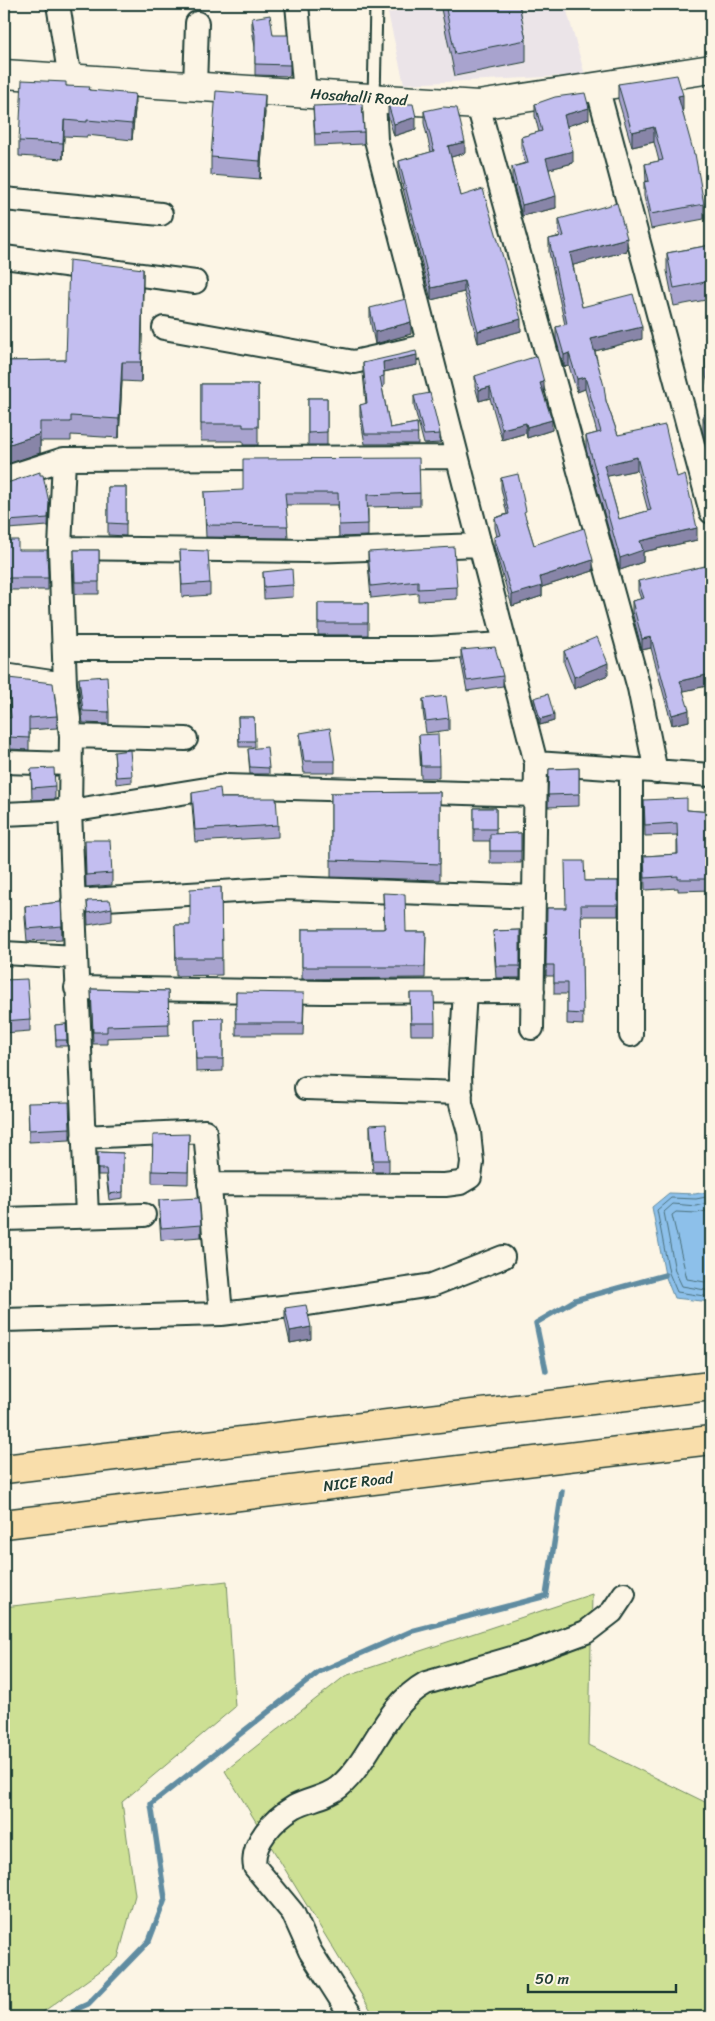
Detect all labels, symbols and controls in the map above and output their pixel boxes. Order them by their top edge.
street label: Hosahalli Road [310,81,409,113]
street label: NICE Road [322,1465,395,1499]
scale bar [528,1961,675,1993]
text: 50 m [535,1966,570,1992]

